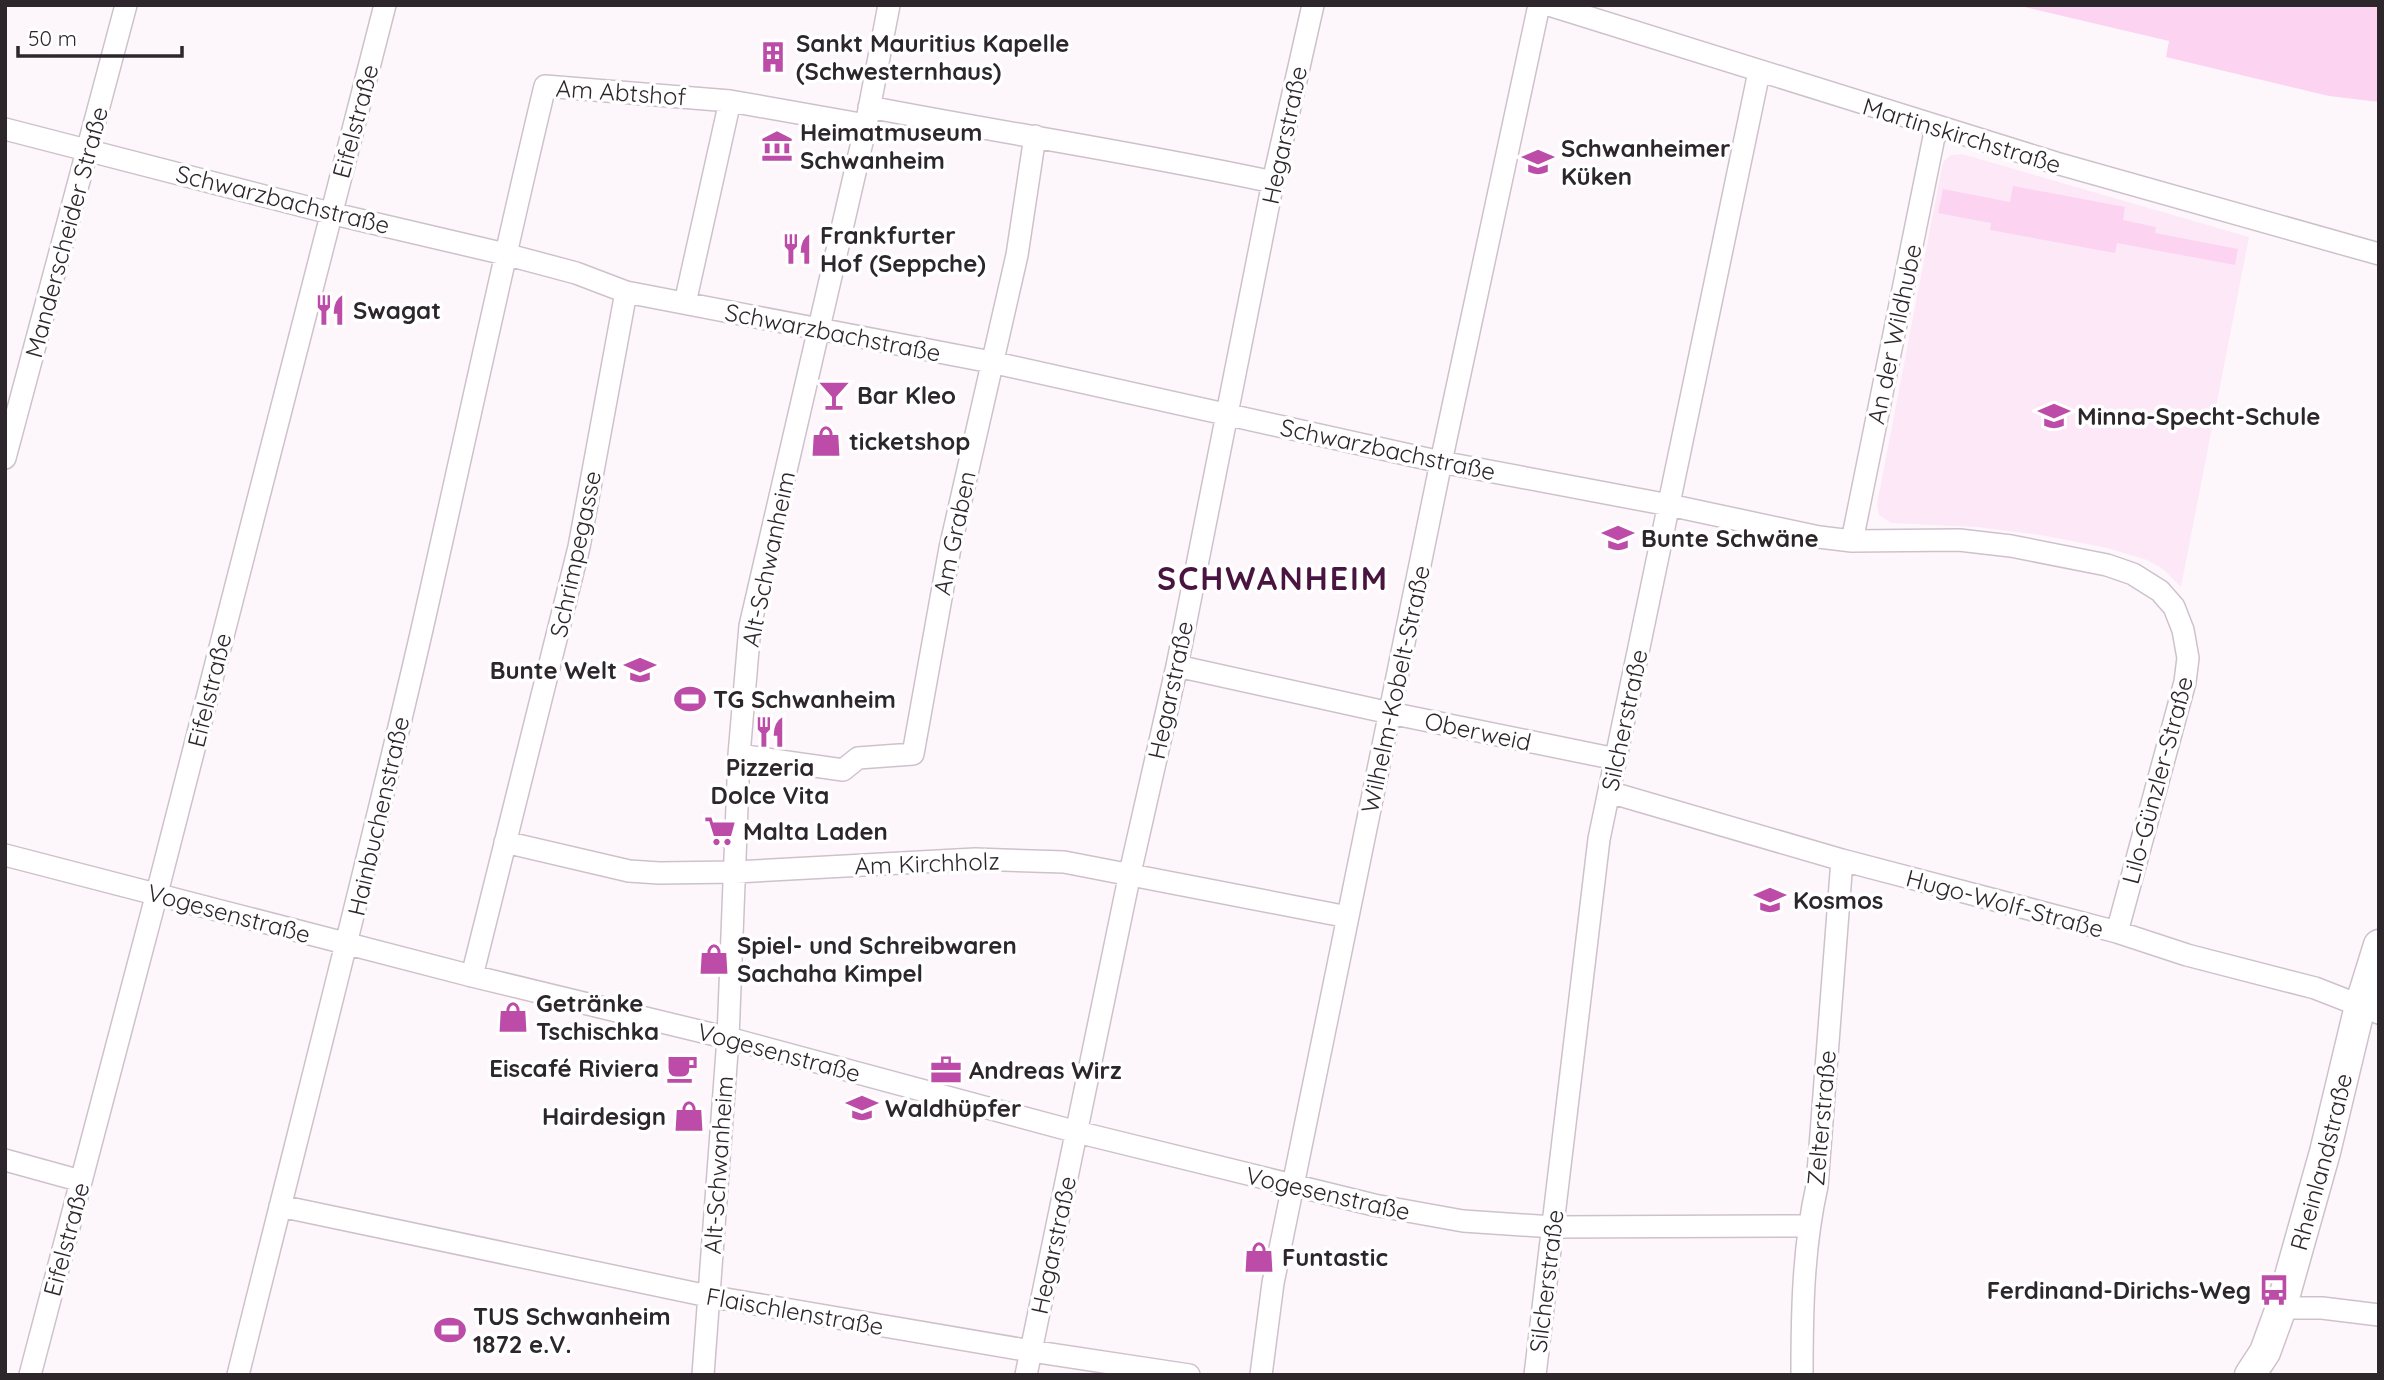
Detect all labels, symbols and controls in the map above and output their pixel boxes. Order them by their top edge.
scale bar [18,14,182,58]
text: 50 m [28,25,77,51]
place label: Sankt Mauritius Kapelle (Schwesternhaus) [796,28,1069,86]
building icon: Sankt Mauritius Kapelle (Schwesternhaus) [756,40,790,74]
street label: Eifelstraße [325,61,385,181]
street label: Hegarstraße [1255,63,1313,207]
street label: Am Abtshof [555,72,688,112]
street label: Martinskirchstraße [1859,91,2065,179]
street label: Manderscheider Straße [18,103,114,361]
place label: Heimatmuseum Schwanheim [800,117,982,175]
museum icon: Heimatmuseum Schwanheim [760,129,794,163]
place label: Schwanheimer Küken [1561,133,1730,191]
school or university icon: Schwanheimer Küken [1521,145,1555,179]
street label: Schwarzbachstraße [173,158,393,240]
place label: Frankfurter Hof (Seppche) [820,220,986,278]
restaurant icon: Frankfurter Hof (Seppche) [780,232,814,266]
street label: An der Wildhube [1860,241,1928,427]
restaurant icon: Swagat [313,293,347,327]
place label: Swagat [353,295,441,325]
street label: Schwarzbachstraße [723,296,943,368]
bar icon: Bar Kleo [817,378,851,412]
place label: Bar Kleo [857,380,956,410]
school or university icon: Minna-Specht-Schule [2037,399,2071,433]
place label: Minna-Specht-Schule [2077,401,2320,431]
street label: Schwarzbachstraße [1278,412,1498,486]
shop icon: ticketshop [809,424,843,458]
place label: ticketshop [849,426,970,456]
street label: Schrimpegasse [543,468,607,640]
street label: Alt-Schwanheim [735,468,801,650]
street label: Am Graben [926,468,982,598]
school or university icon: Bunte Schwäne [1601,521,1635,555]
place label: Bunte Schwäne [1641,523,1819,553]
district label: SCHWANHEIM [1157,558,1389,598]
street label: Wilhelm-Kobelt-Straße [1354,563,1436,815]
street label: Hegarstraße [1141,618,1199,762]
street label: Eifelstraße [180,630,238,750]
street label: Silcherstraße [1594,647,1654,793]
school or university icon: Bunte Welt [623,653,657,687]
place label: Bunte Welt [490,655,617,685]
street label: Lilo-Günzler-Straße [2115,673,2199,887]
sports icon: TG Schwanheim [673,682,707,716]
place label: TG Schwanheim [713,684,896,714]
street label: Oberweid [1422,705,1534,757]
street label: Hainbuchenstraße [340,713,416,919]
restaurant icon: Pizzeria Dolce Vita [753,715,787,749]
place label: Pizzeria Dolce Vita [711,752,829,810]
supermarket icon: Malta Laden [703,814,737,848]
place label: Malta Laden [743,816,888,846]
street label: Am Kirchholz [854,845,1000,881]
street label: Hugo-Wolf-Straße [1903,862,2107,944]
street label: Vogesenstraße [144,877,314,949]
school or university icon: Kosmos [1753,883,1787,917]
place label: Kosmos [1793,885,1883,915]
place label: Spiel- und Schreibwaren Sachaha Kimpel [737,930,1017,988]
shop icon: Spiel- und Schreibwaren Sachaha Kimpel [697,942,731,976]
place label: Getränke Tschischka [536,988,659,1046]
shop icon: Getränke Tschischka [496,1000,530,1034]
street label: Vogesenstraße [694,1016,864,1088]
street label: Zelterstraße [1800,1049,1842,1187]
cafe icon: Eiscafé Riviera [665,1051,699,1085]
place label: Eiscafé Riviera [489,1053,659,1083]
office icon: Andreas Wirz [929,1053,963,1087]
place label: Andreas Wirz [969,1055,1122,1085]
street label: Rheinlandstraße [2283,1070,2358,1254]
street label: Alt-Schwanheim [697,1075,739,1255]
school or university icon: Waldhüpfer [845,1091,879,1125]
place label: Waldhüpfer [885,1093,1021,1123]
shop icon: Hairdesign [672,1099,706,1133]
place label: Hairdesign [542,1101,666,1131]
street label: Vogesenstraße [1243,1160,1413,1226]
street label: Hegarstraße [1024,1173,1082,1317]
street label: Eifelstraße [36,1179,96,1299]
street label: Silcherstraße [1522,1208,1570,1354]
shop icon: Funtastic [1242,1240,1276,1274]
place label: Funtastic [1282,1242,1388,1272]
bus stop icon: Ferdinand-Dirichs-Weg [2257,1273,2291,1307]
place label: Ferdinand-Dirichs-Weg [1987,1275,2251,1305]
street label: Flaischlenstraße [704,1281,886,1341]
place label: TUS Schwanheim 1872 e.V. [473,1301,671,1359]
sports icon: TUS Schwanheim 1872 e.V. [433,1313,467,1347]

